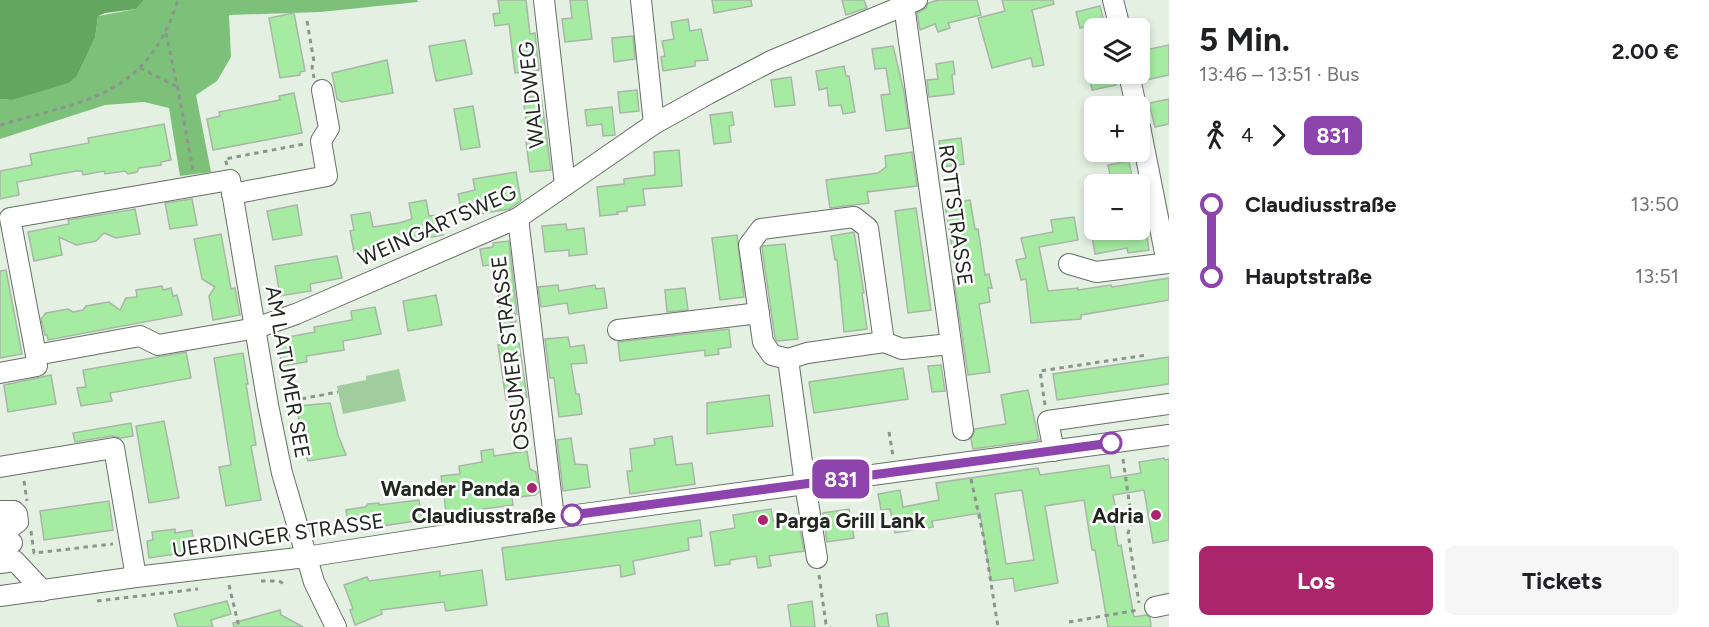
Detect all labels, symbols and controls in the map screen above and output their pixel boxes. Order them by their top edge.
map controls [1084,18,1150,240]
button: layers [1084,18,1150,84]
text: 5 Min. [1199,20,1290,59]
text: 2.00 € [1612,38,1679,65]
street label: WALDWEG [513,40,549,150]
text: 13:46 – 13:51 · Bus [1199,62,1359,86]
button: + [1084,96,1150,162]
icon: walk [1199,119,1232,152]
icon: forward [1262,119,1295,152]
text: 4 [1241,123,1253,147]
text: 831 [1316,123,1350,148]
street label: ROTTSTRASSE [934,143,978,287]
button: − [1084,174,1150,240]
street label: WEINGARTSWEG [354,179,520,271]
text: Claudiusstraße [1245,191,1396,218]
text: 13:50 [1630,192,1679,216]
street label: OSSUMER STRASSE [486,254,534,452]
text: Hauptstraße [1245,263,1372,290]
text: 13:51 [1635,264,1679,288]
street label: AM LATUMER SEE [261,284,315,460]
unlabelled marker [1100,432,1122,454]
line badge: 831 [806,460,876,498]
text: 831 [824,467,858,492]
place label: Wander Panda [381,476,520,501]
marker: Wander Panda [525,481,539,495]
place label: Claudiusstraße [411,503,556,528]
place label: Adria [1092,503,1144,528]
marker: Claudiusstraße [561,504,583,526]
street label: UERDINGER STRASSE [170,508,386,562]
place label: Parga Grill Lank [775,508,926,533]
marker: Adria [1149,508,1163,522]
marker: Parga Grill Lank [756,513,770,527]
button: Los [1199,546,1433,615]
button: Tickets [1445,546,1679,615]

